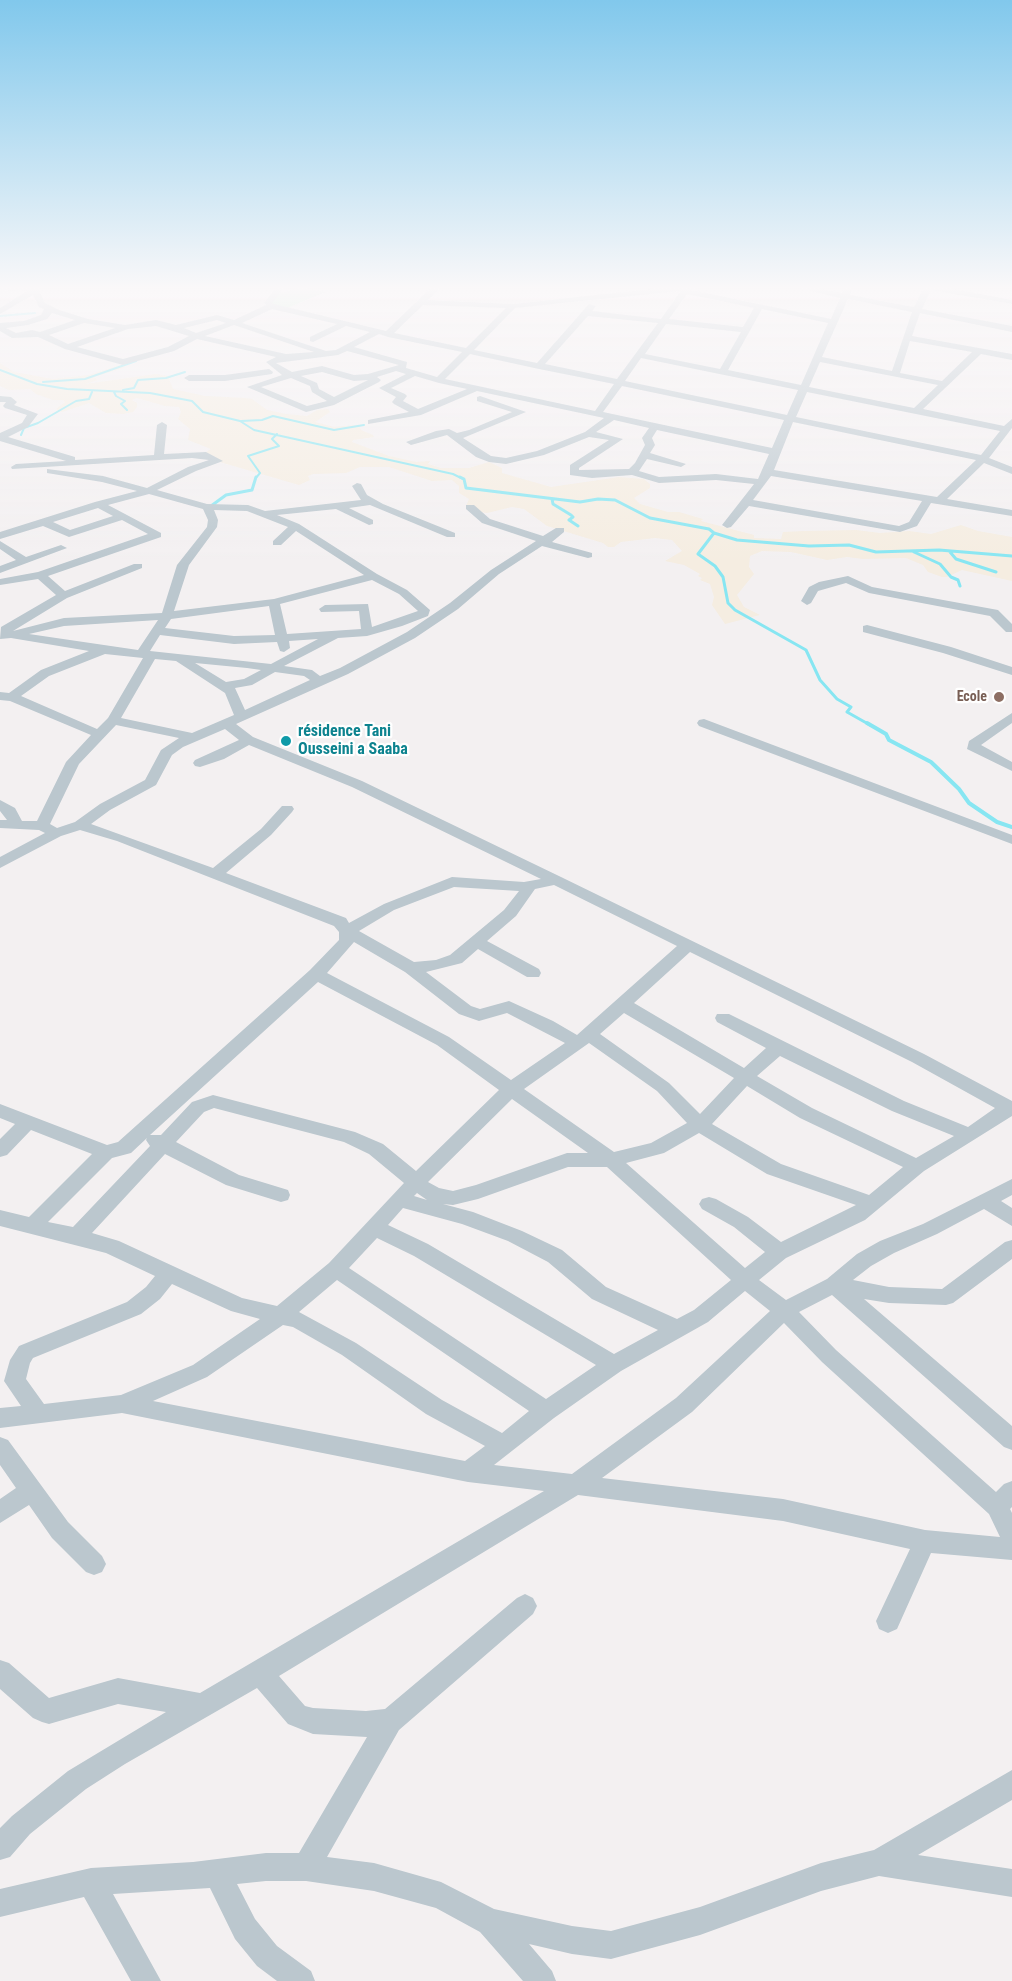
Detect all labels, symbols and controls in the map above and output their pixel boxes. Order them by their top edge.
place label: Ecole [957,689,987,705]
marker: Ecole [992,690,1006,704]
place label: résidence Tani Ousseini a Saaba [298,722,408,760]
marker: résidence Tani Ousseini a Saaba [279,734,293,748]

